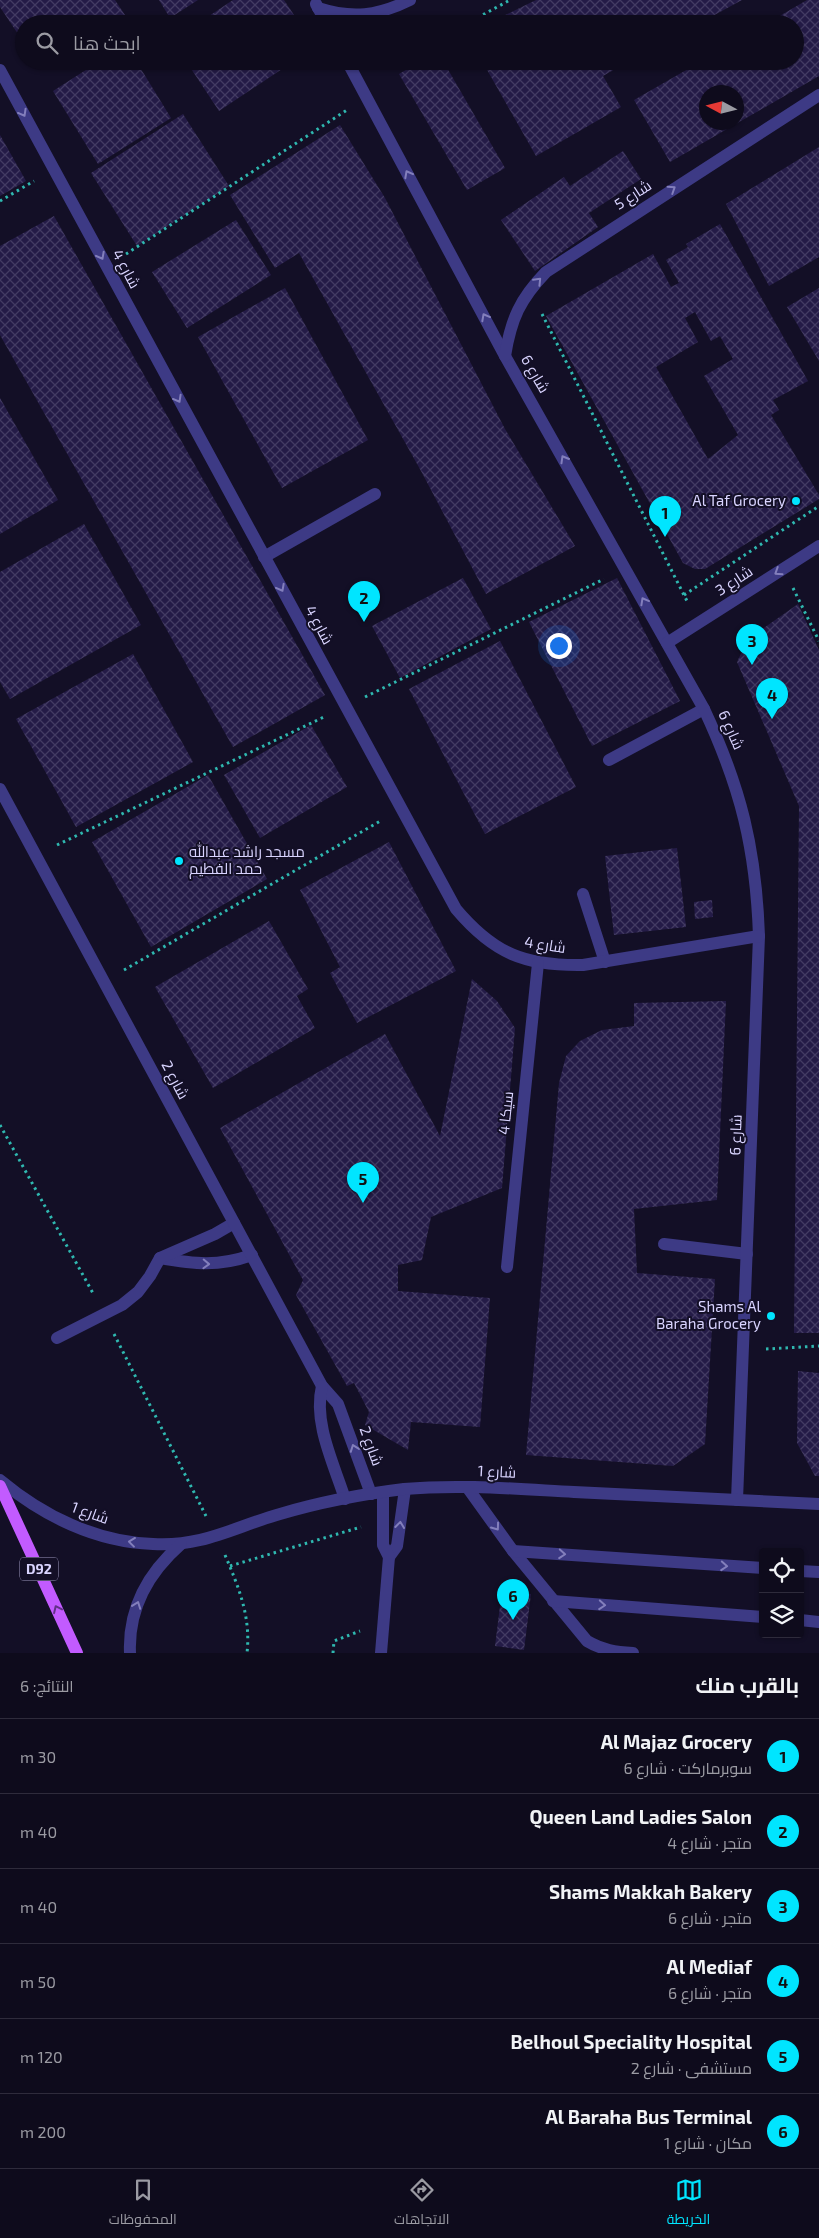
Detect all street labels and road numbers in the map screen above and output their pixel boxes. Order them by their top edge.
street label: شارع 5 [611,176,656,215]
street label: شارع 4 [107,246,145,293]
street label: شارع 6 [515,351,554,397]
street label: شارع 3 [711,562,757,601]
street label: شارع 4 [300,602,338,649]
street label: شارع 6 [713,707,748,753]
street label: شارع 4 [523,932,567,959]
street label: شارع 2 [156,1057,193,1103]
street label: 4 سيكا [494,1090,516,1136]
street label: شارع 6 [725,1114,748,1156]
street label: شارع 2 [354,1423,387,1469]
street label: شارع 1 [477,1461,517,1484]
street label: شارع 1 [68,1497,111,1530]
road number: D92 [20,1558,58,1580]

